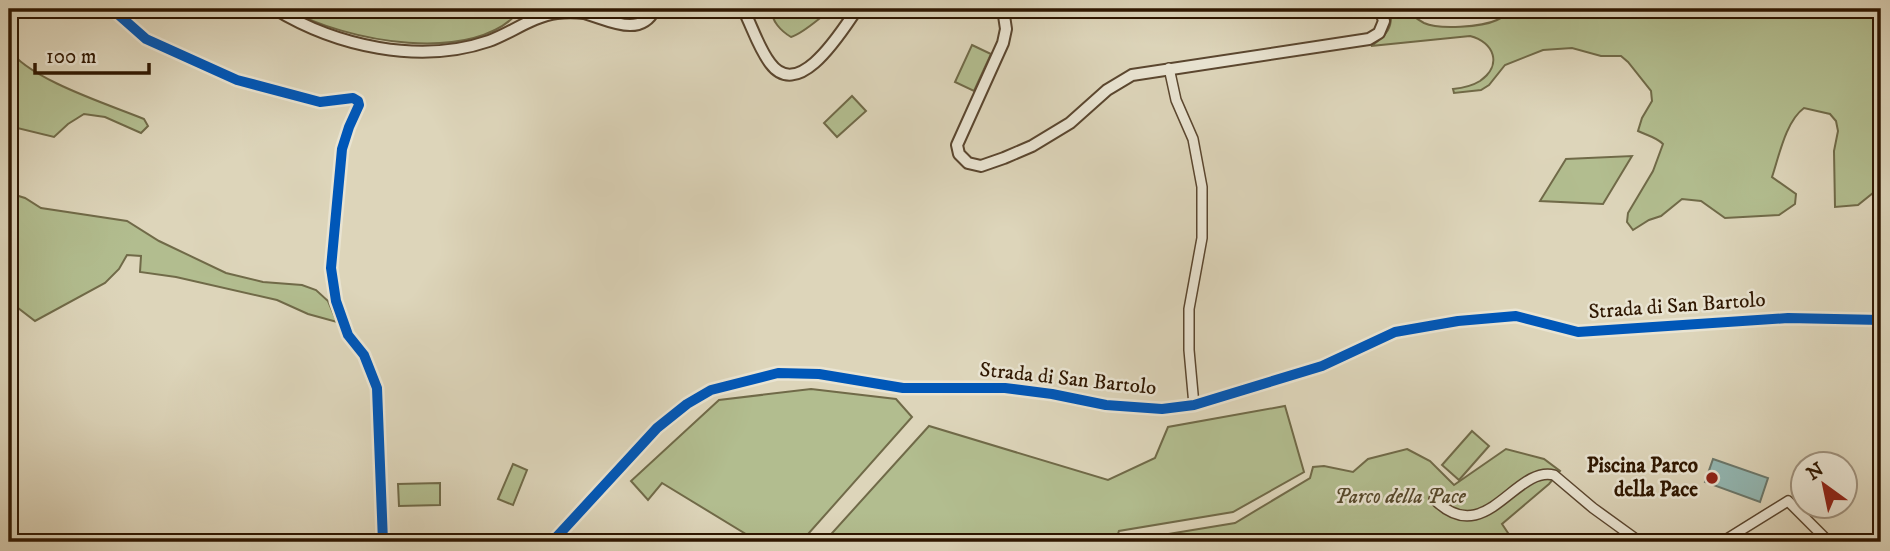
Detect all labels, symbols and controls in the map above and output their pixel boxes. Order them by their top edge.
scale bar [35,32,149,76]
text: 100 m [46,44,97,70]
street label: Strada di San Bartolo [1588,287,1766,325]
street label: Strada di San Bartolo [978,357,1158,401]
north arrow [1788,449,1858,520]
place label: Piscina Parco della Pace [1586,453,1698,503]
text: N [1803,458,1829,486]
marker: Piscina Parco della Pace [1704,470,1720,486]
park label: Parco della Pace [1334,484,1466,510]

